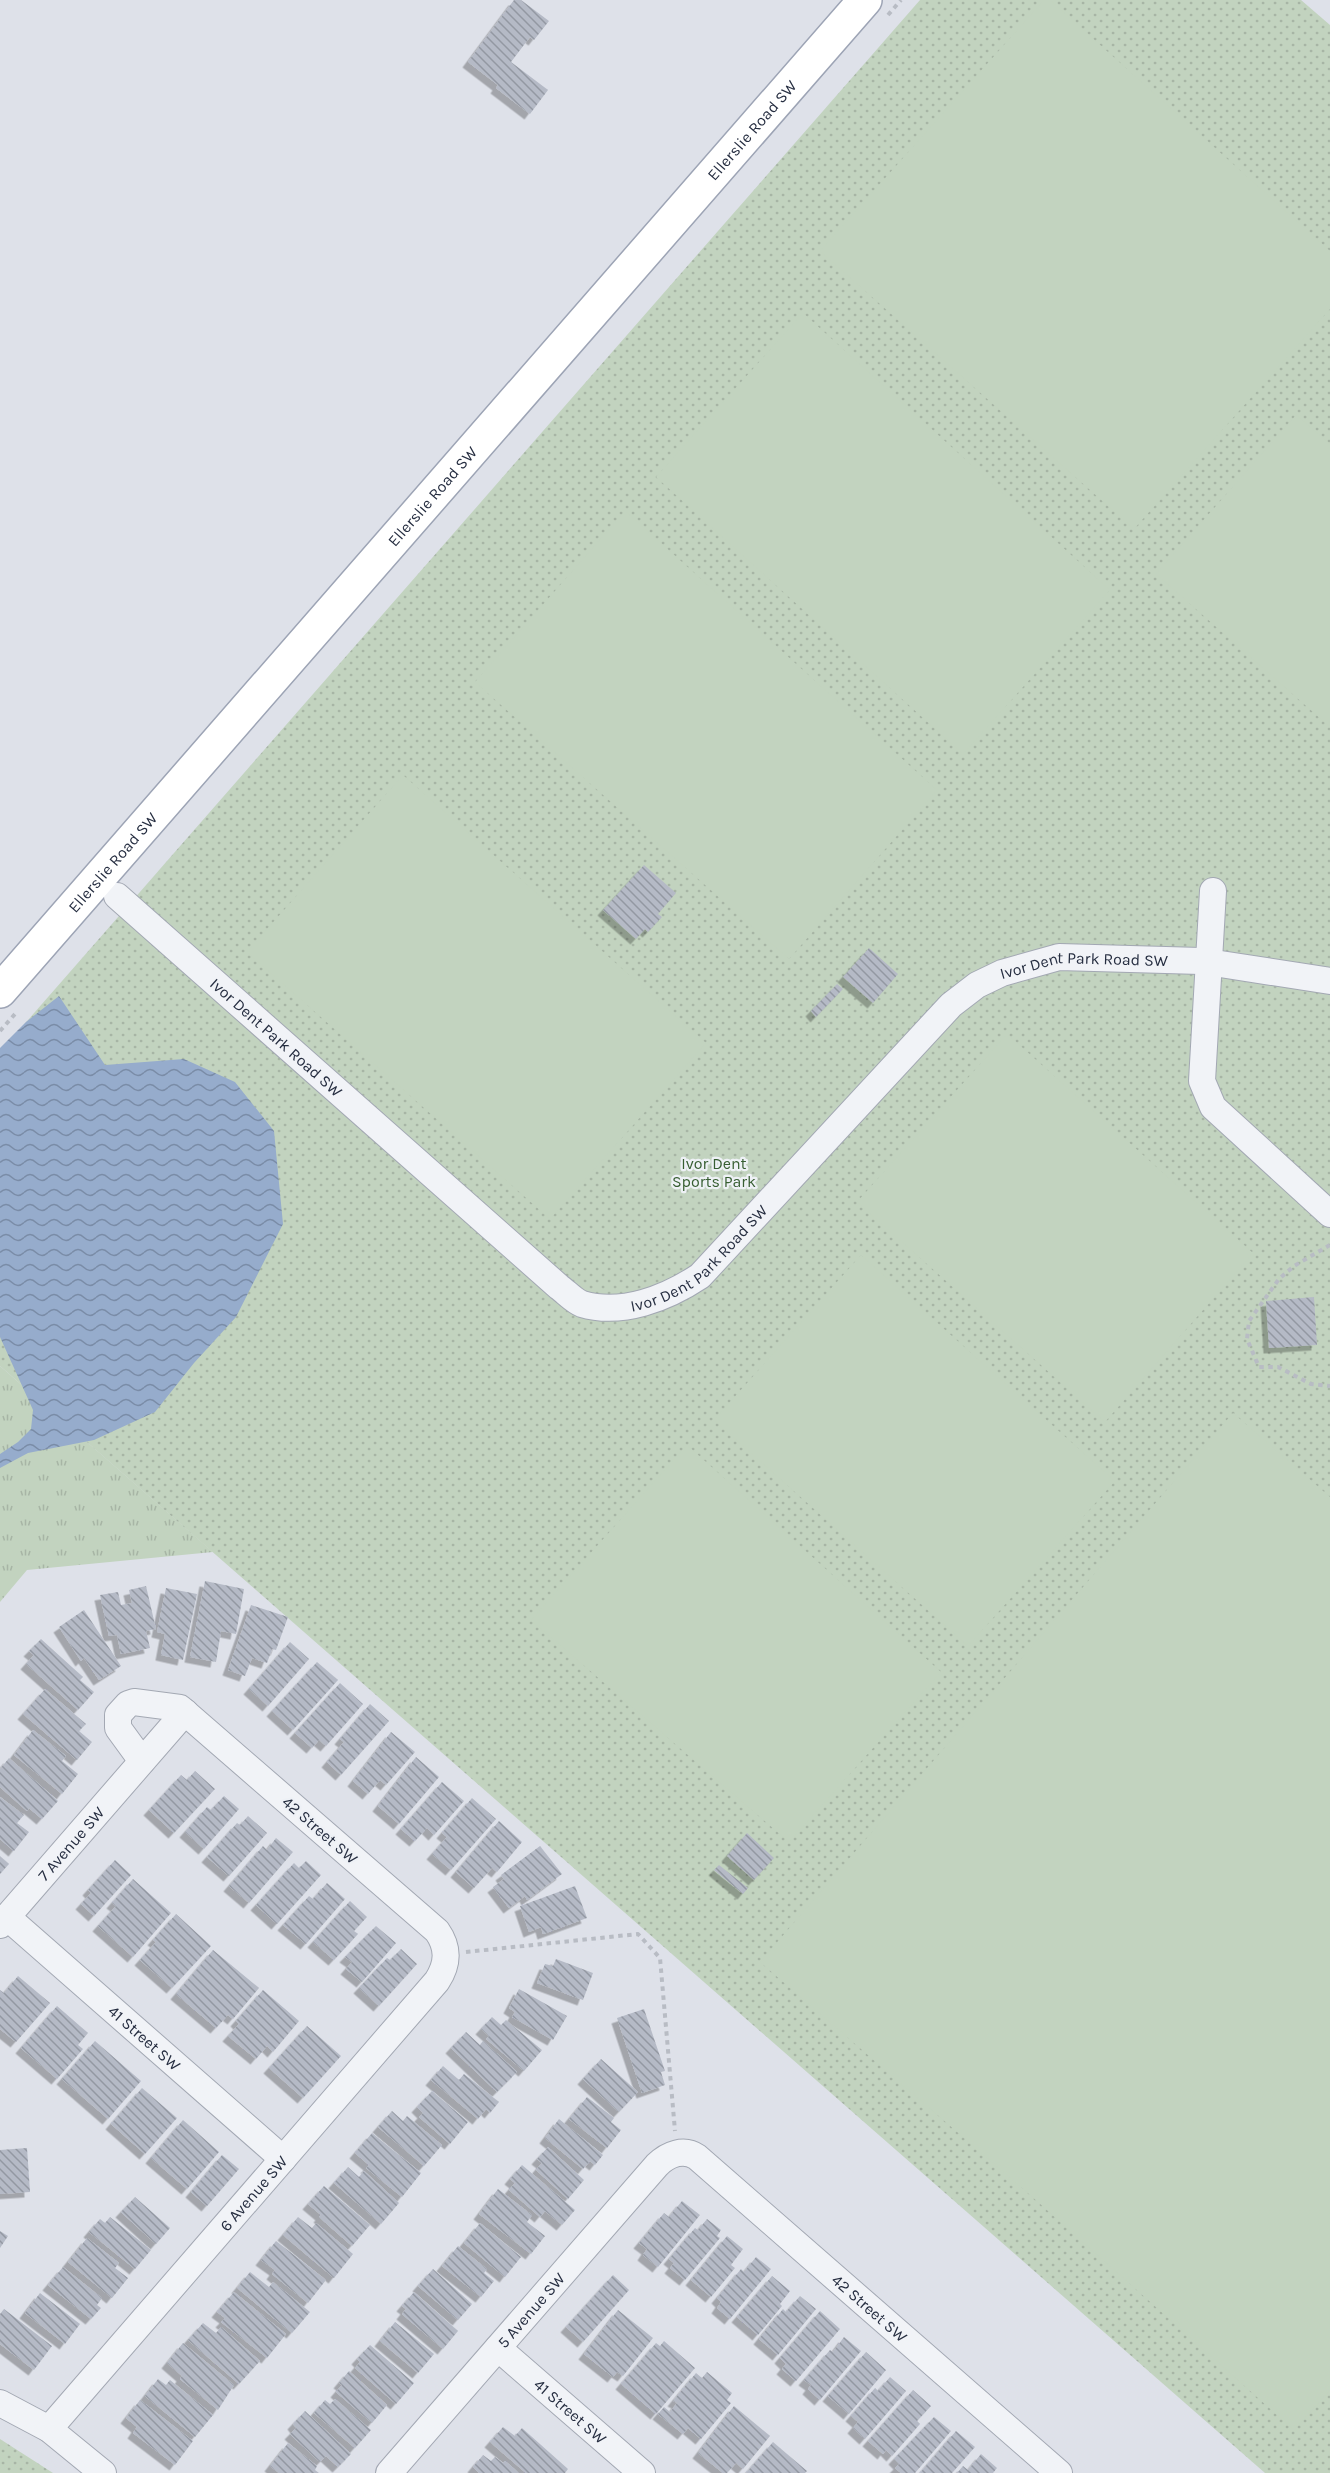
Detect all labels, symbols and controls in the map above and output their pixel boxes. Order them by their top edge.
street label: Ellerslie Road SW [703,76,801,184]
street label: Ellerslie Road SW [383,442,481,550]
street label: Ellerslie Road SW [64,808,162,916]
street label: Ivor Dent Park Road SW [998,947,1169,983]
street label: Ivor Dent Park Road SW [207,974,347,1101]
park label: Ivor Dent Sports Park [672,1154,756,1191]
street label: Ivor Dent Park Road SW [629,1200,771,1315]
street label: 42 Street SW [278,1792,362,1868]
street label: 7 Avenue SW [34,1802,109,1884]
street label: 41 Street SW [105,2001,185,2075]
street label: 6 Avenue SW [215,2151,291,2235]
street label: 5 Avenue SW [493,2268,569,2351]
street label: 42 Street SW [828,2270,912,2346]
street label: 41 Street SW [530,2374,611,2448]

